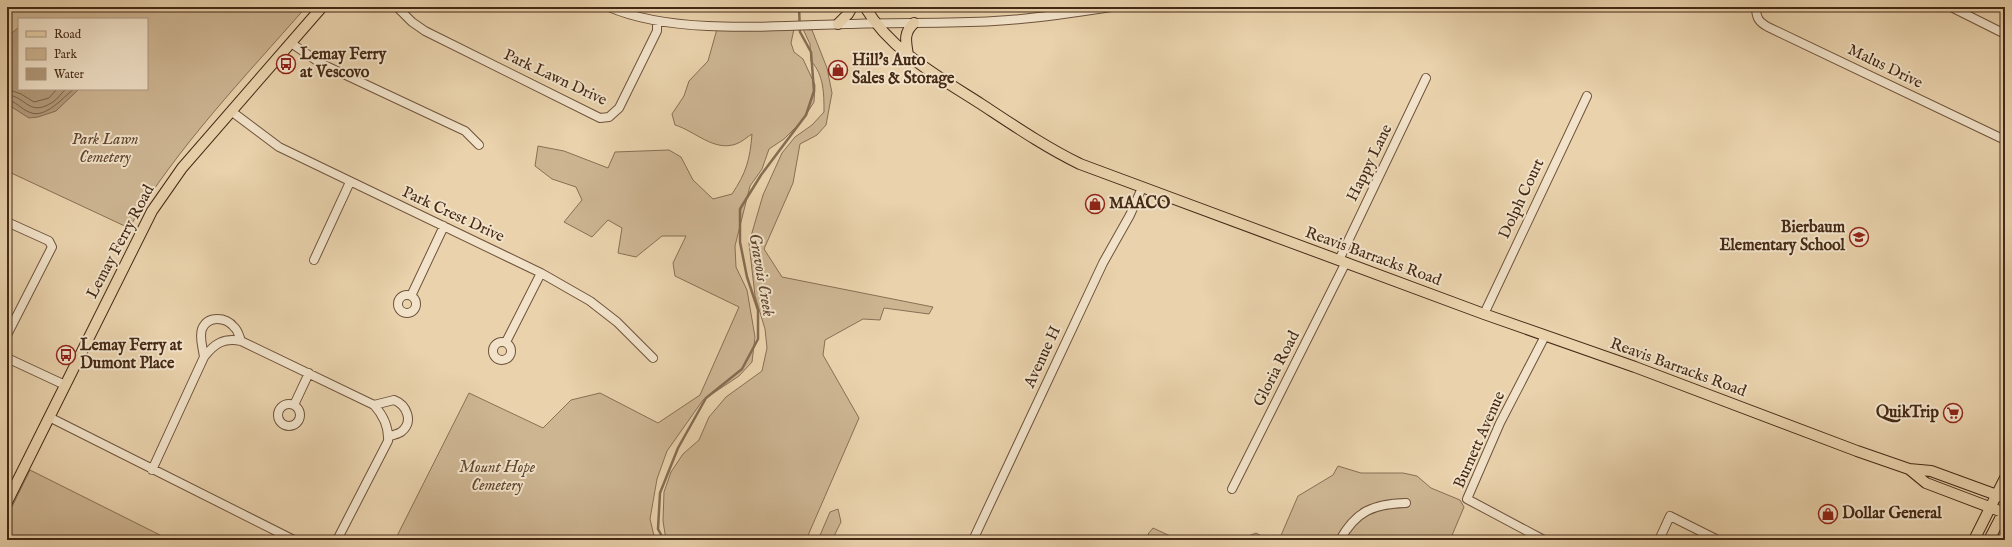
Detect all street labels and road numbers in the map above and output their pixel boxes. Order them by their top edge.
street label: Malus Drive [1844,40,1926,94]
street label: Park Lawn Drive [500,45,610,111]
street label: Happy Lane [1343,121,1397,205]
street label: Dolph Court [1495,155,1549,242]
street label: Lemay Ferry Road [83,181,160,302]
street label: Park Crest Drive [399,183,507,247]
street label: Reavis Barracks Road [1302,223,1444,291]
street label: Avenue H [1020,323,1066,392]
street label: Gloria Road [1249,327,1305,410]
street label: Reavis Barracks Road [1607,334,1749,402]
street label: Burnett Avenue [1450,388,1510,492]

